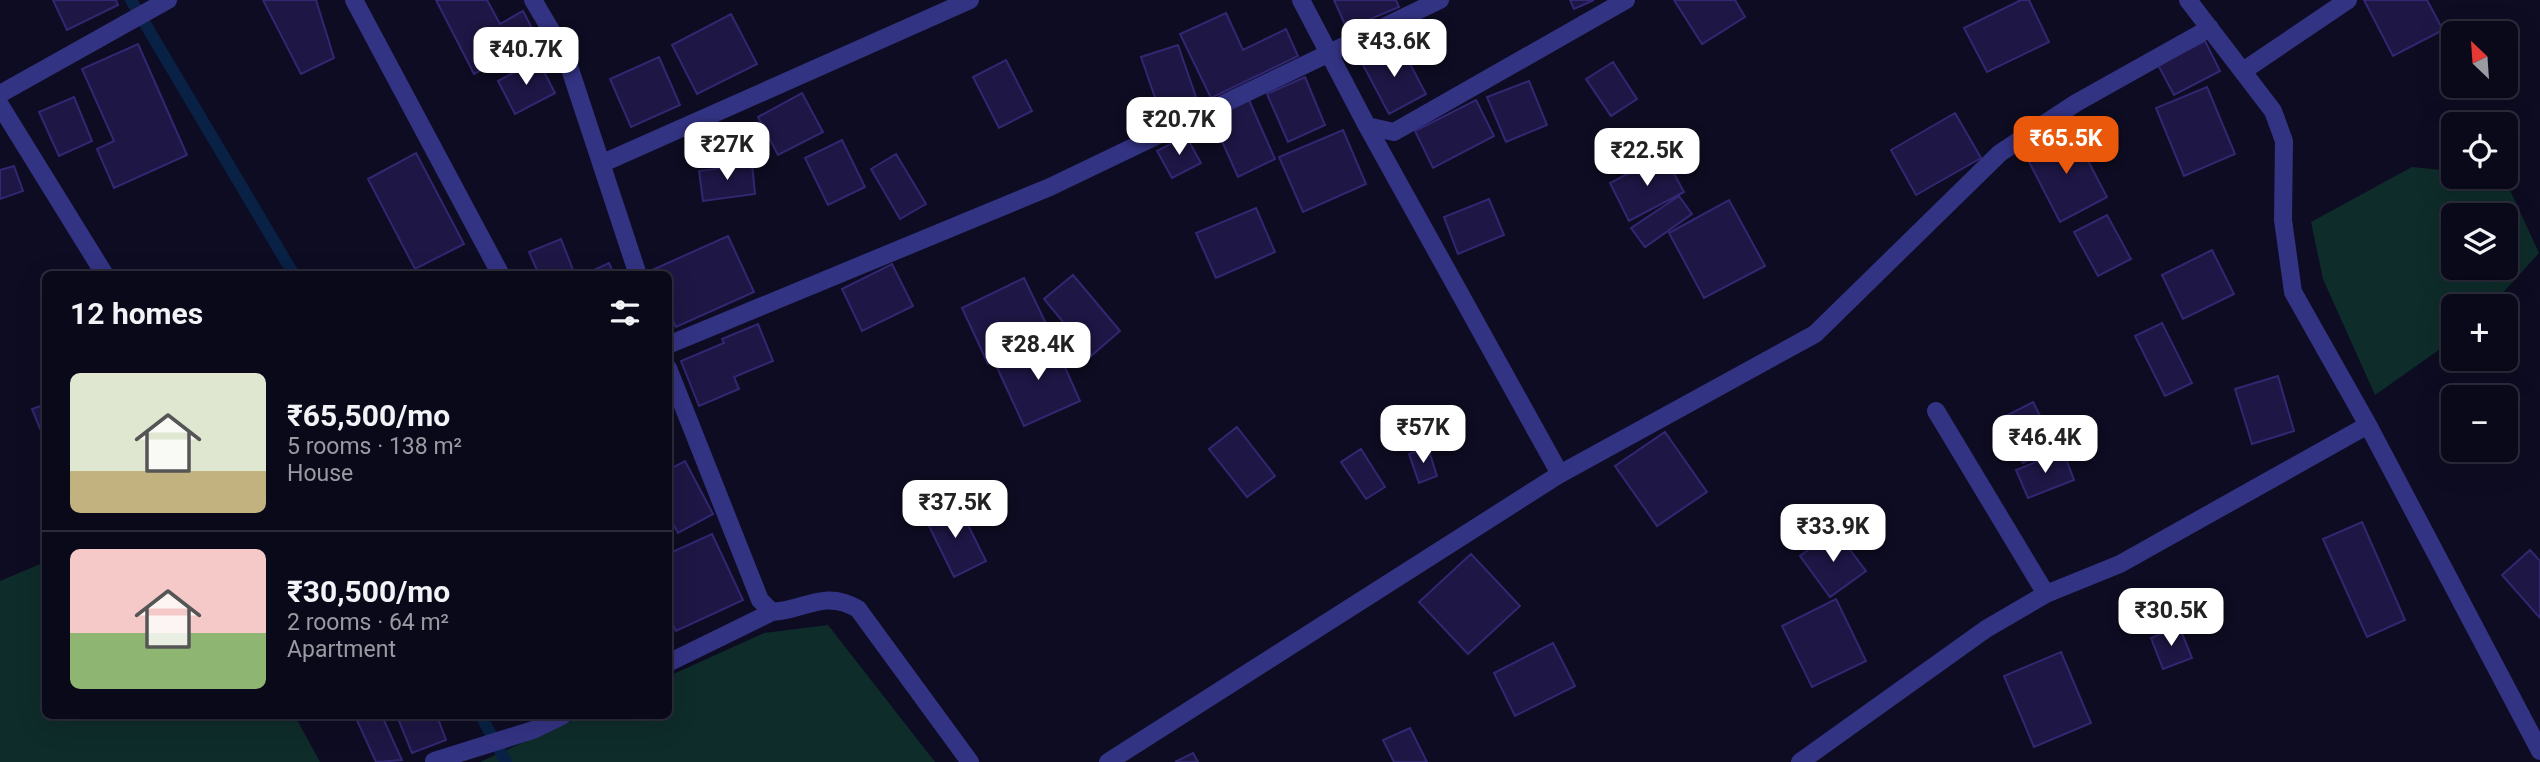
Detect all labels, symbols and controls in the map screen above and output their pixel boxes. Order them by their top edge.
pin: ₹43.6K [1337,20,1451,79]
north arrow [2441,21,2518,98]
map controls [2441,21,2518,462]
pin: ₹40.7K [469,28,583,87]
text: ₹43.6K [1358,28,1430,55]
text: ₹40.7K [490,36,562,63]
pin: ₹20.7K [1122,97,1236,157]
text: ₹20.7K [1143,106,1215,133]
button: locate [2441,112,2518,189]
pin: ₹65.5K [2009,116,2123,176]
pin: ₹27K [686,122,768,182]
text: ₹65.5K [2030,125,2102,152]
pin: ₹22.5K [1590,128,1704,188]
text: ₹27K [700,131,754,158]
text: ₹22.5K [1611,137,1683,164]
button: layers [2441,203,2518,280]
icon: filters [606,294,644,332]
button: + [2441,294,2518,371]
text: 12 homes [70,296,203,331]
pin: ₹28.4K [981,322,1095,382]
text: ₹28.4K [1002,331,1074,358]
button: − [2441,385,2518,462]
text: ₹65,500/mo [287,398,450,433]
icon: home [126,401,210,485]
pin: ₹57K [1382,406,1464,465]
text: ₹57K [1396,414,1450,441]
pin: ₹46.4K [1988,416,2102,475]
text: ₹46.4K [2009,424,2081,451]
text: 5 rooms · 138 m² [287,433,462,460]
text: House [287,460,353,487]
pin: ₹37.5K [898,480,1012,540]
text: ₹37.5K [919,489,991,516]
pin: ₹33.9K [1776,504,1890,564]
text: ₹33.9K [1797,513,1869,540]
text: ₹30,500/mo [287,574,450,609]
icon: home [126,577,210,661]
pin: ₹30.5K [2114,588,2228,648]
text: ₹30.5K [2135,597,2207,624]
text: 2 rooms · 64 m² [287,609,449,636]
text: Apartment [287,636,396,663]

